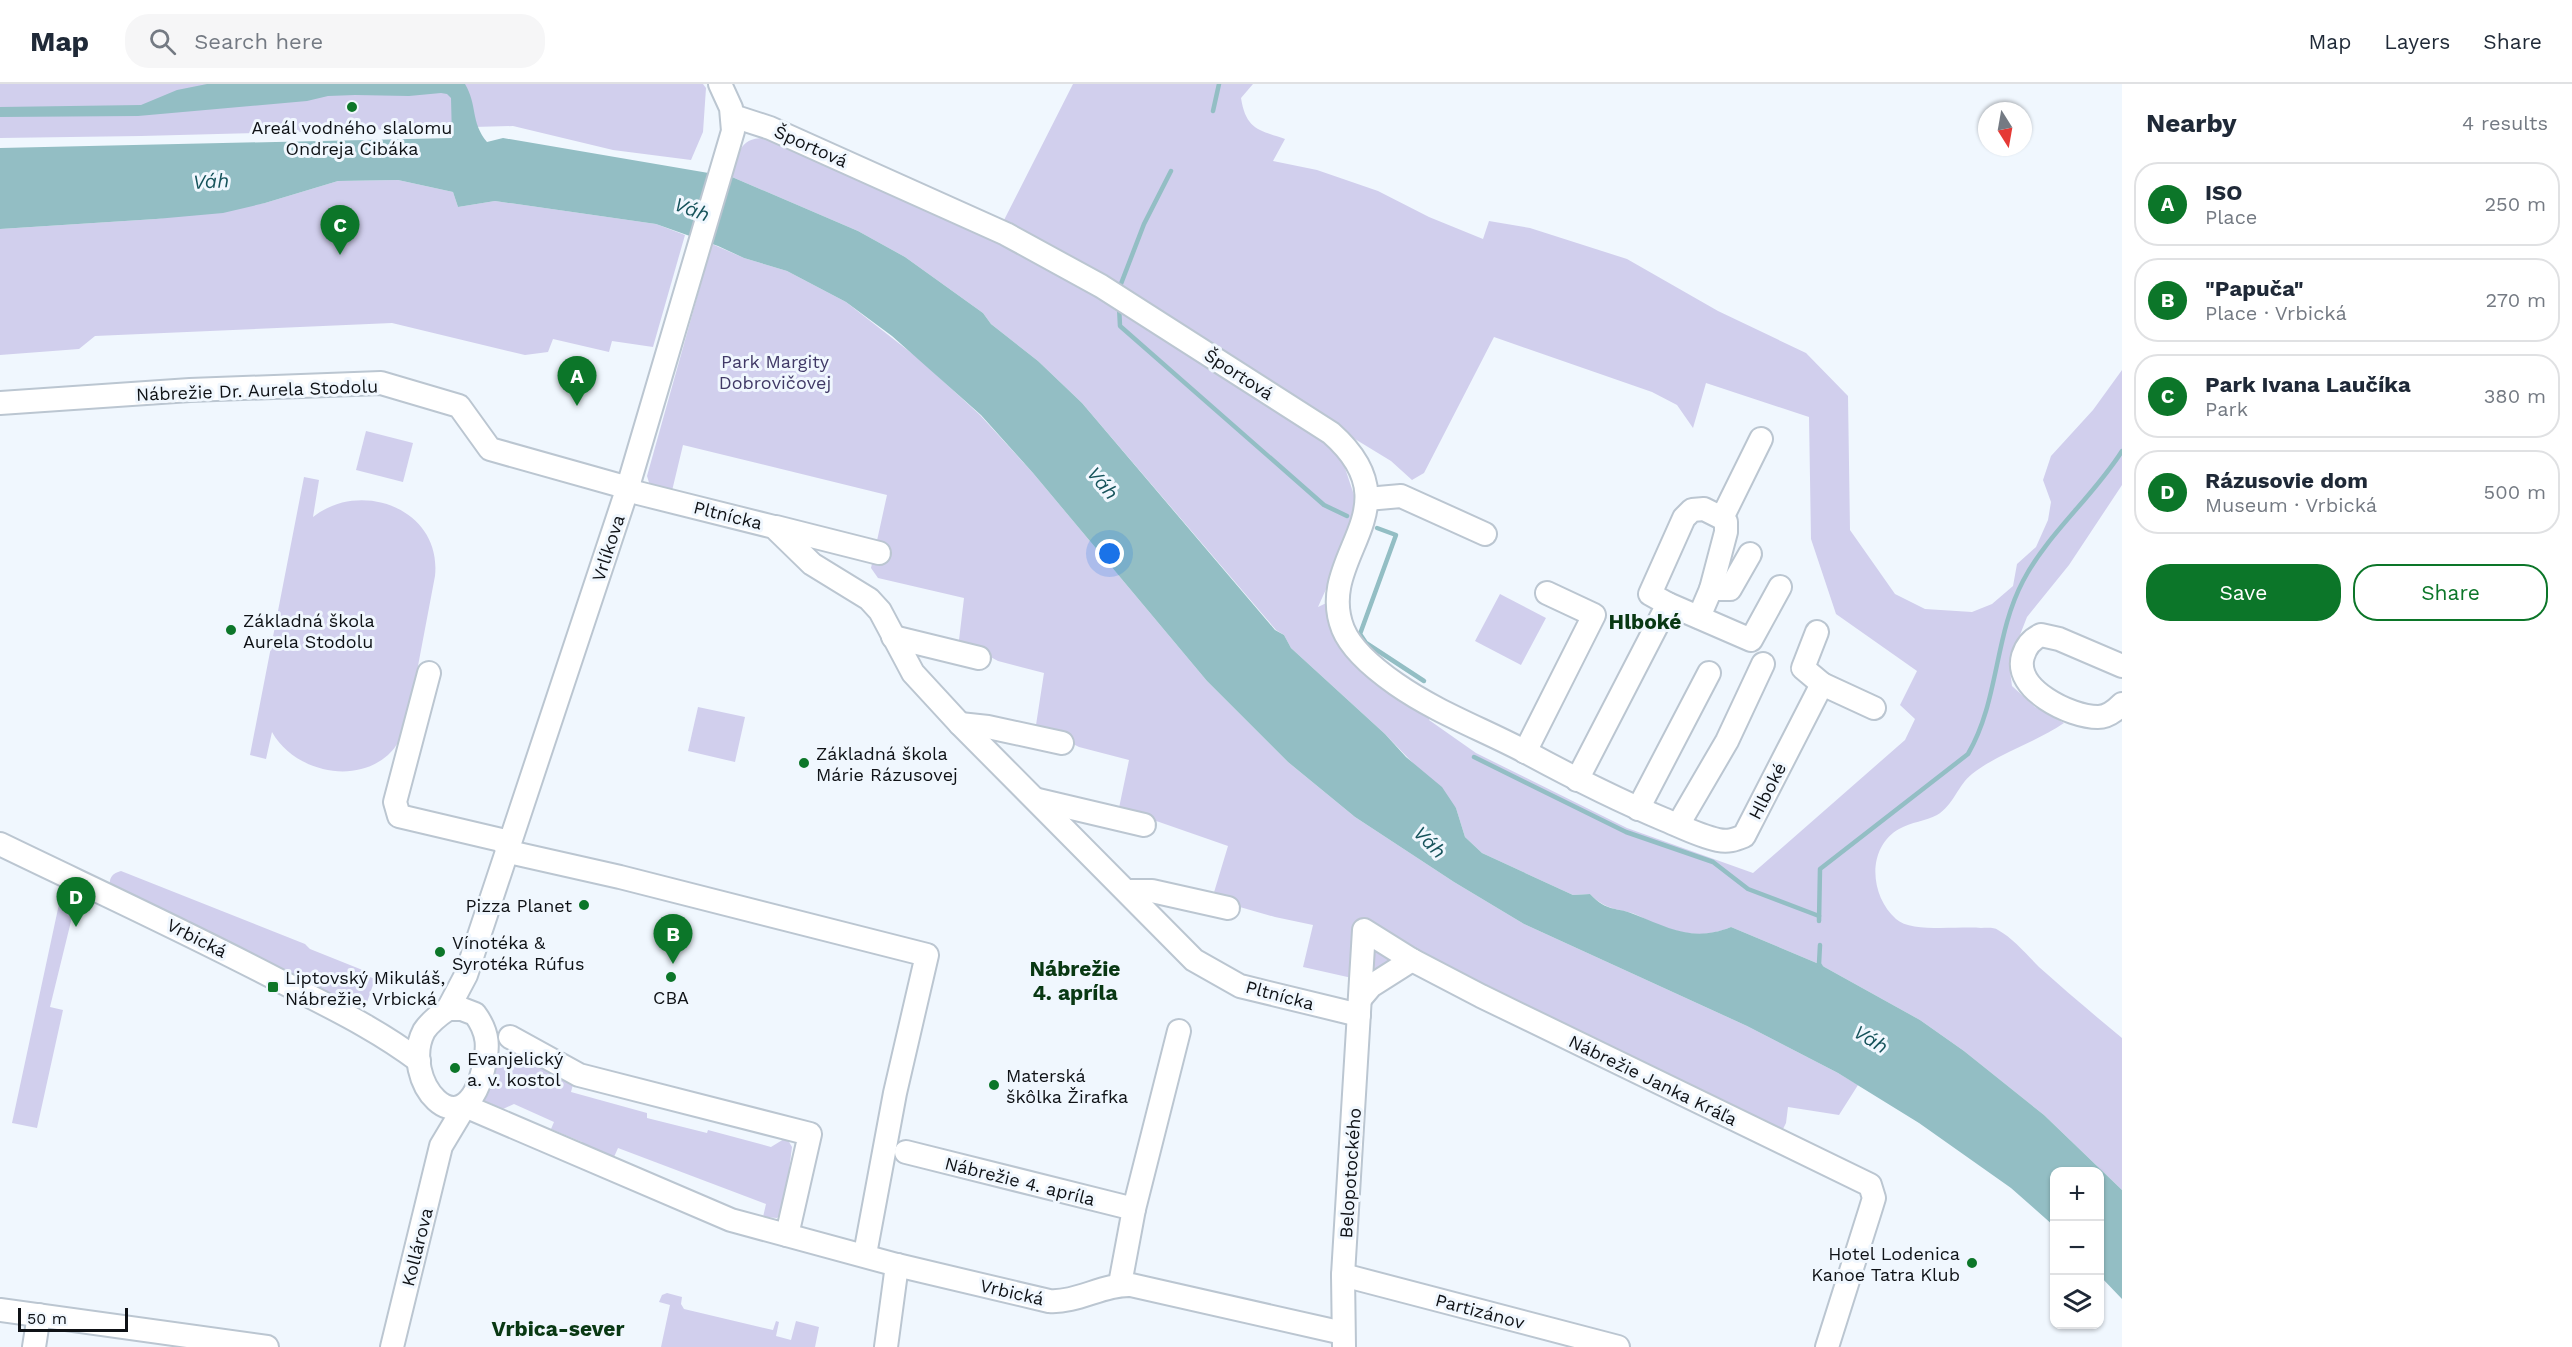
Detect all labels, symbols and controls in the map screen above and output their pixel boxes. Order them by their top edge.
search box [125,14,545,68]
text: Map [30,25,89,58]
icon: search [146,25,179,58]
text: Search here [194,29,323,54]
text: Map [2308,29,2351,54]
text: Layers [2384,29,2450,54]
text: Share [2483,29,2542,54]
marker: Areál vodného slalomu Ondreja Cibáka [345,100,359,114]
north arrow [1978,102,2032,156]
text: Nearby [2146,108,2237,138]
text: 4 results [2462,111,2548,135]
place label: Areál vodného slalomu Ondreja Cibáka [252,117,452,159]
street label: Športová [771,121,851,171]
water label: Váh [192,168,230,194]
text: ISO [2205,180,2242,205]
water label: Váh [671,192,713,226]
text: A [2161,192,2174,216]
text: 250 m [2484,192,2546,216]
text: Place [2205,205,2257,229]
pin: C [320,206,360,255]
text: "Papuča" [2205,276,2304,301]
text: B [2161,288,2174,312]
text: 270 m [2486,288,2546,312]
text: Place · Vrbická [2205,301,2347,325]
street label: Športová [1201,344,1277,404]
park label: Park Margity Dobrovičovej [719,351,831,393]
pin: A [558,356,596,406]
text: Park Ivana Laučíka [2205,372,2411,397]
street label: Nábrežie Dr. Aurela Stodolu [136,375,378,405]
text: C [2161,384,2174,408]
text: 380 m [2484,384,2546,408]
text: Park [2205,397,2248,421]
water label: Váh [1082,461,1124,505]
text: Rázusovie dom [2205,468,2368,493]
text: D [2160,480,2175,504]
text: 500 m [2484,480,2546,504]
text: Museum · Vrbická [2205,493,2377,517]
street label: Pltnícka [692,496,764,534]
street label: Vrlíkova [587,512,629,584]
your location [1095,539,1124,568]
button: Save [2146,564,2341,621]
button: Share [2353,564,2548,621]
district label: Hlboké [1609,609,1681,634]
place label: Základná škola Aurela Stodolu [243,610,375,652]
marker: Základná škola Aurela Stodolu [224,623,238,637]
place label: Základná škola Márie Rázusovej [816,743,958,785]
marker: Základná škola Márie Rázusovej [797,756,811,770]
street label: Hlboké [1744,759,1790,823]
water label: Váh [1409,821,1451,863]
pin: D [56,878,96,927]
place label: Pizza Planet [466,895,572,916]
marker: Pizza Planet [577,898,591,912]
street label: Vrbická [163,914,231,962]
pin: B [654,914,692,964]
place label: Vínotéka & Syrotéka Rúfus [452,932,584,974]
marker: Vínotéka & Syrotéka Rúfus [433,945,447,959]
district label: Nábrežie 4. apríla [1030,956,1121,1005]
place label: Liptovský Mikuláš, Nábrežie, Vrbická [285,967,445,1009]
marker: CBA [664,970,678,984]
street label: Pltnícka [1244,976,1316,1014]
marker: Liptovský Mikuláš, Nábrežie, Vrbická [266,980,280,994]
place label: CBA [653,987,689,1008]
water label: Váh [1849,1019,1893,1059]
street label: Nábrežie Janka Kráľa [1565,1030,1741,1130]
place label: Evanjelický a. v. kostol [467,1048,564,1090]
marker: Evanjelický a. v. kostol [448,1061,462,1075]
place label: Materská škôlka Žirafka [1006,1065,1128,1107]
marker: Materská škôlka Žirafka [987,1078,1001,1092]
street label: Belopotockého [1335,1107,1365,1239]
street label: Nábrežie 4. apríla [943,1152,1097,1210]
map controls [2050,1167,2104,1329]
button: + [2050,1167,2104,1221]
street label: Kollárova [397,1206,437,1288]
button: − [2050,1221,2104,1275]
place label: Hotel Lodenica Kanoe Tatra Klub [1811,1243,1960,1285]
marker: Hotel Lodenica Kanoe Tatra Klub [1965,1256,1979,1270]
street label: Vrbická [978,1274,1046,1310]
button: layers [2050,1275,2104,1329]
street label: Partizánov [1433,1289,1527,1333]
scale bar [18,1305,128,1332]
text: 50 m [27,1309,67,1328]
district label: Vrbica-sever [492,1316,624,1341]

